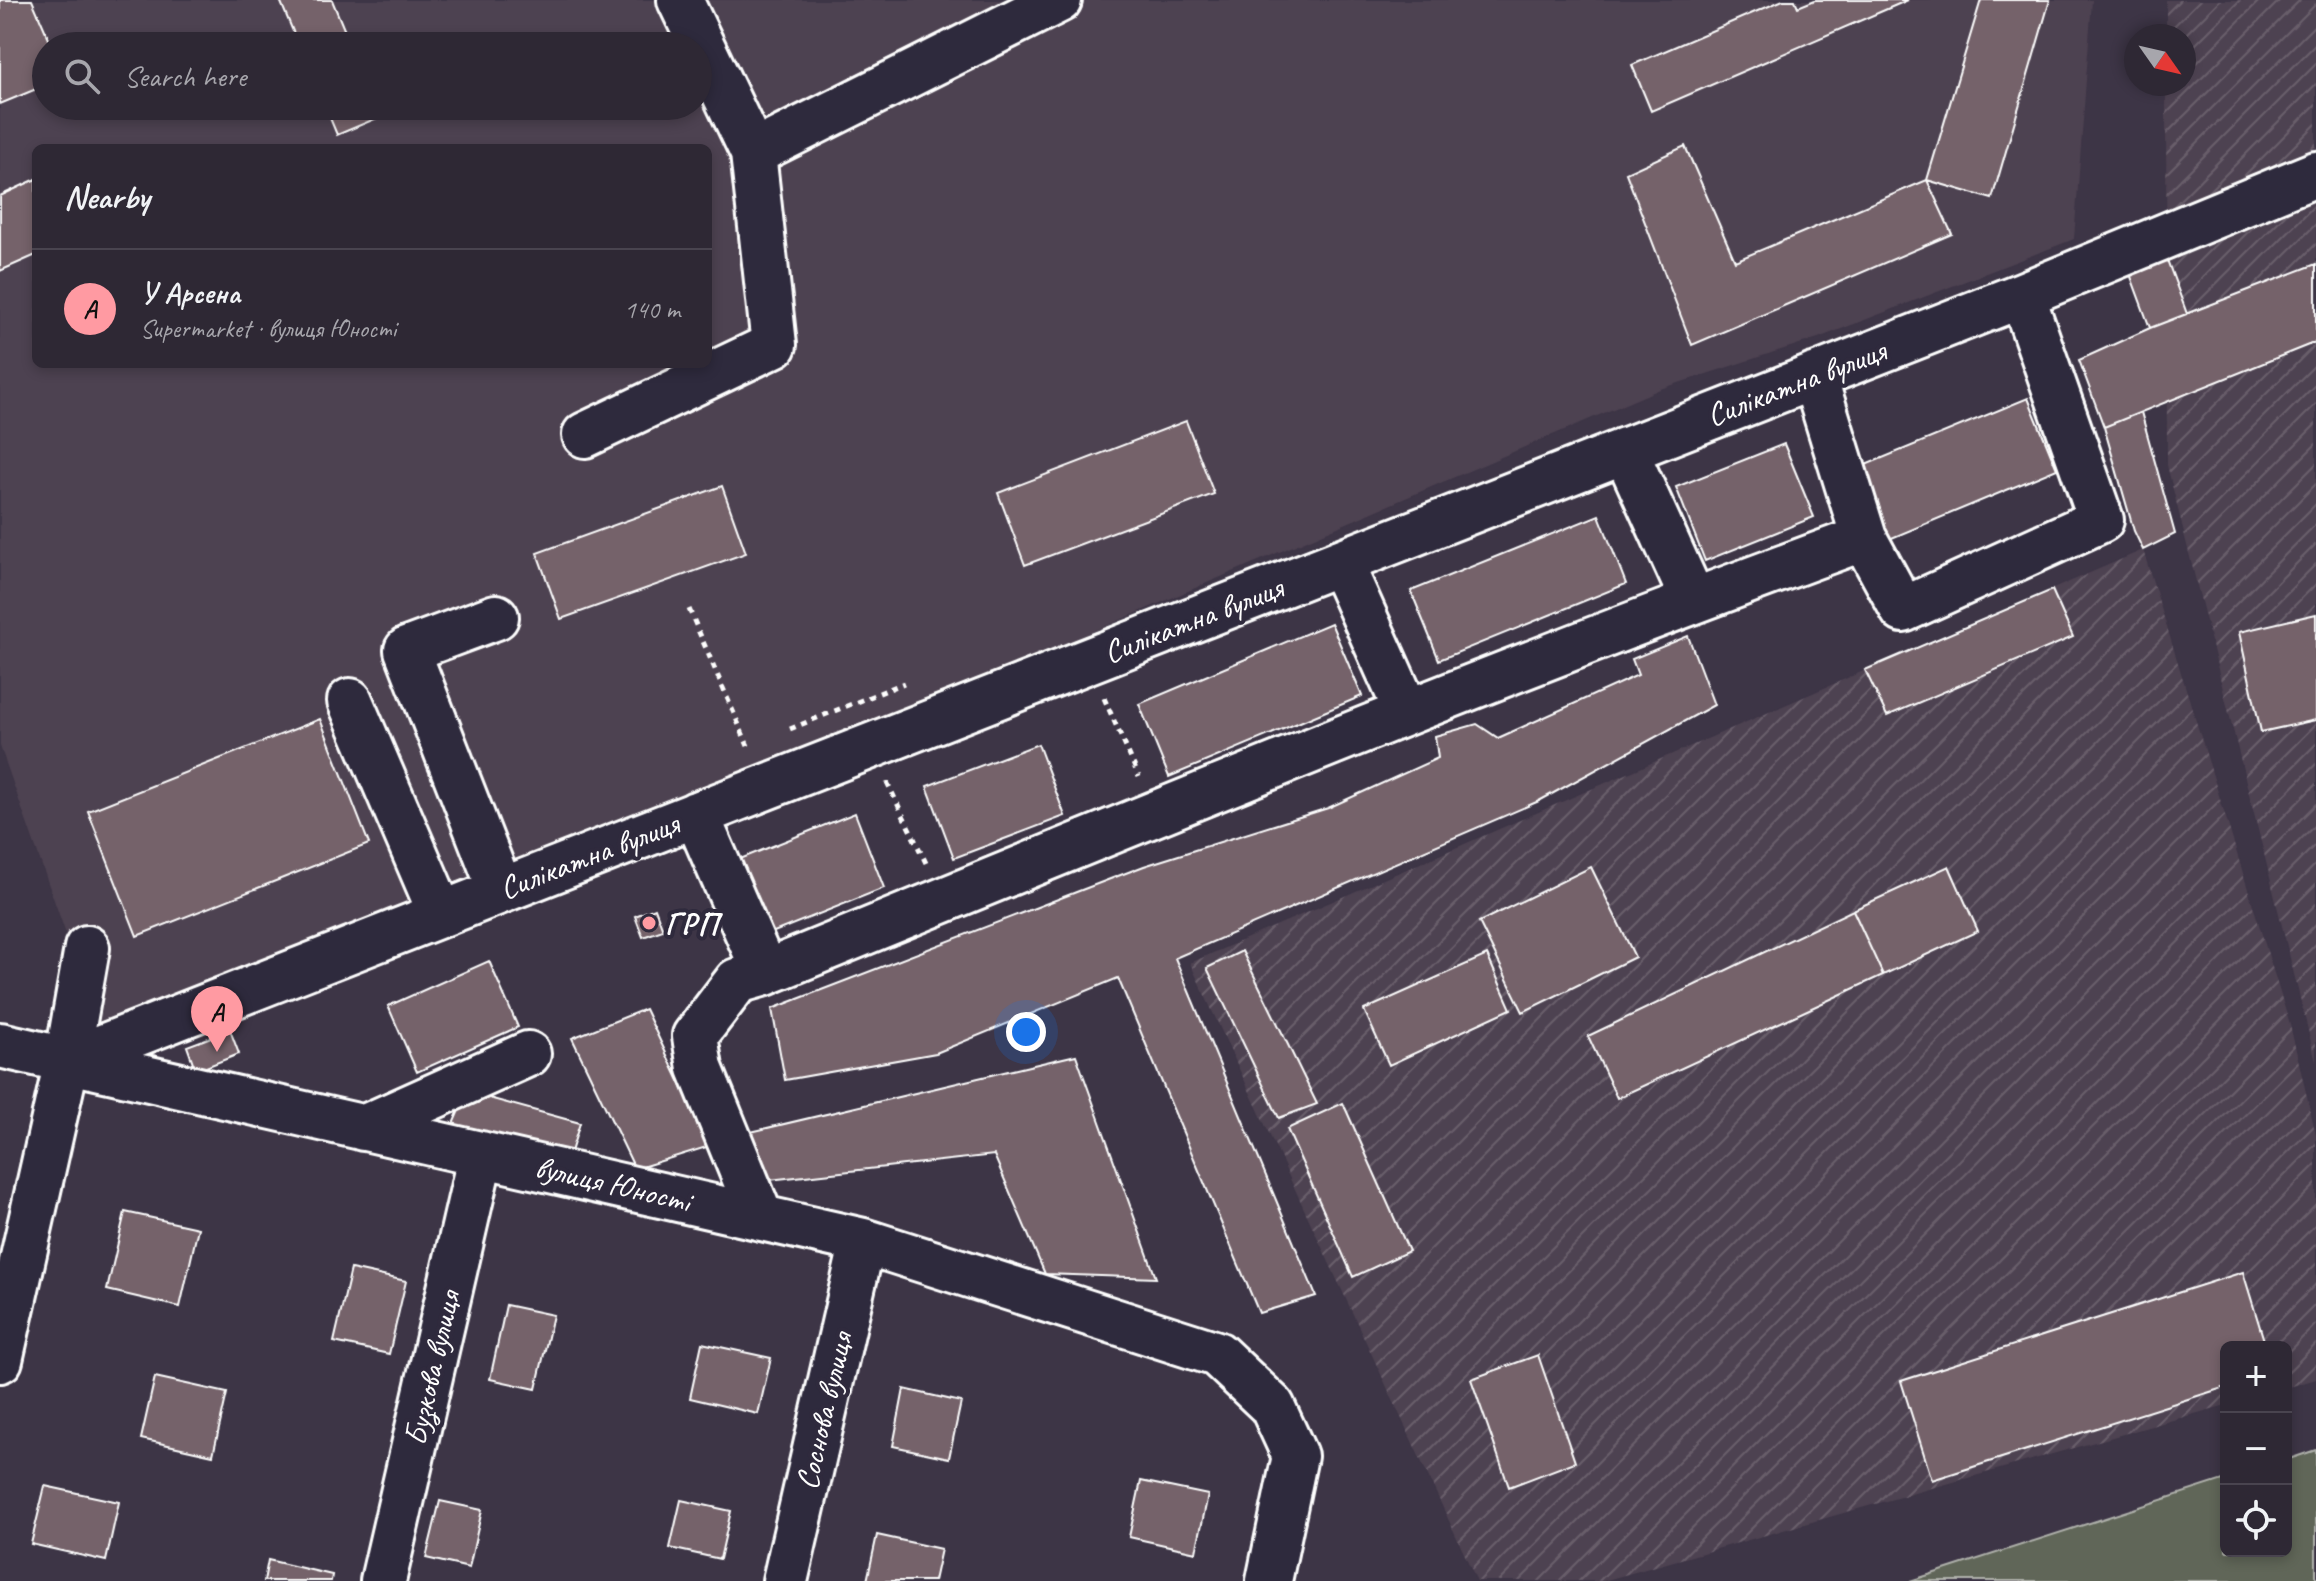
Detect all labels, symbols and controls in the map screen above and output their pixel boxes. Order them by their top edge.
north arrow [2124,24,2196,96]
search box [32,32,712,120]
icon: search [60,54,104,98]
text: Search here [124,57,246,95]
text: Nearby [64,175,150,218]
text: У Арсена [140,274,240,312]
text: A [83,293,97,326]
text: 140 m [624,293,680,326]
text: Supermarket · вулиця Юності [140,312,396,345]
street label: Силікатна вулиця [1701,329,1893,436]
street label: Силікатна вулиця [1098,566,1290,673]
street label: Силікатна вулиця [494,802,686,909]
place label: ГРП [665,903,724,944]
marker: ГРП [640,914,658,932]
pin: A [191,986,243,1052]
your location [1006,1012,1046,1052]
street label: вулиця Юності [531,1146,699,1223]
street label: Бузкова вулиця [394,1285,470,1449]
street label: Соснова вулиця [786,1326,862,1494]
map controls [2220,1341,2292,1557]
button: + [2220,1341,2292,1413]
button: − [2220,1413,2292,1485]
button: locate [2220,1485,2292,1557]

